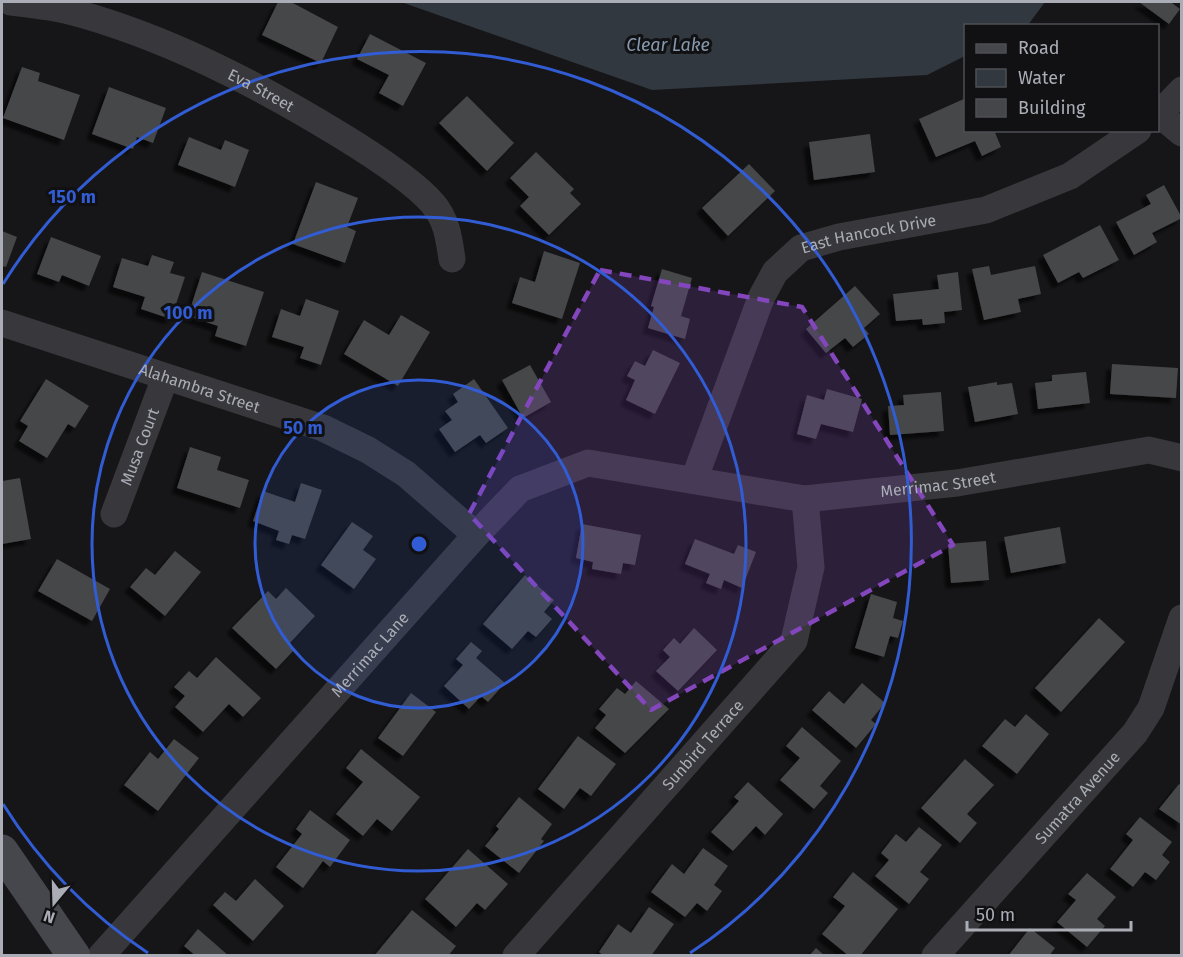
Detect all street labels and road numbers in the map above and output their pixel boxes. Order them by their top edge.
street label: Eva Street [225,65,298,115]
street label: East Hancock Drive [799,210,938,257]
street label: Alahambra Street [137,359,263,416]
street label: Musa Court [116,405,163,488]
street label: Merrimac Street [879,467,997,501]
street label: Merrimac Lane [327,608,412,701]
street label: Sunbird Terrace [658,696,747,793]
street label: Sumatra Avenue [1031,747,1124,848]

